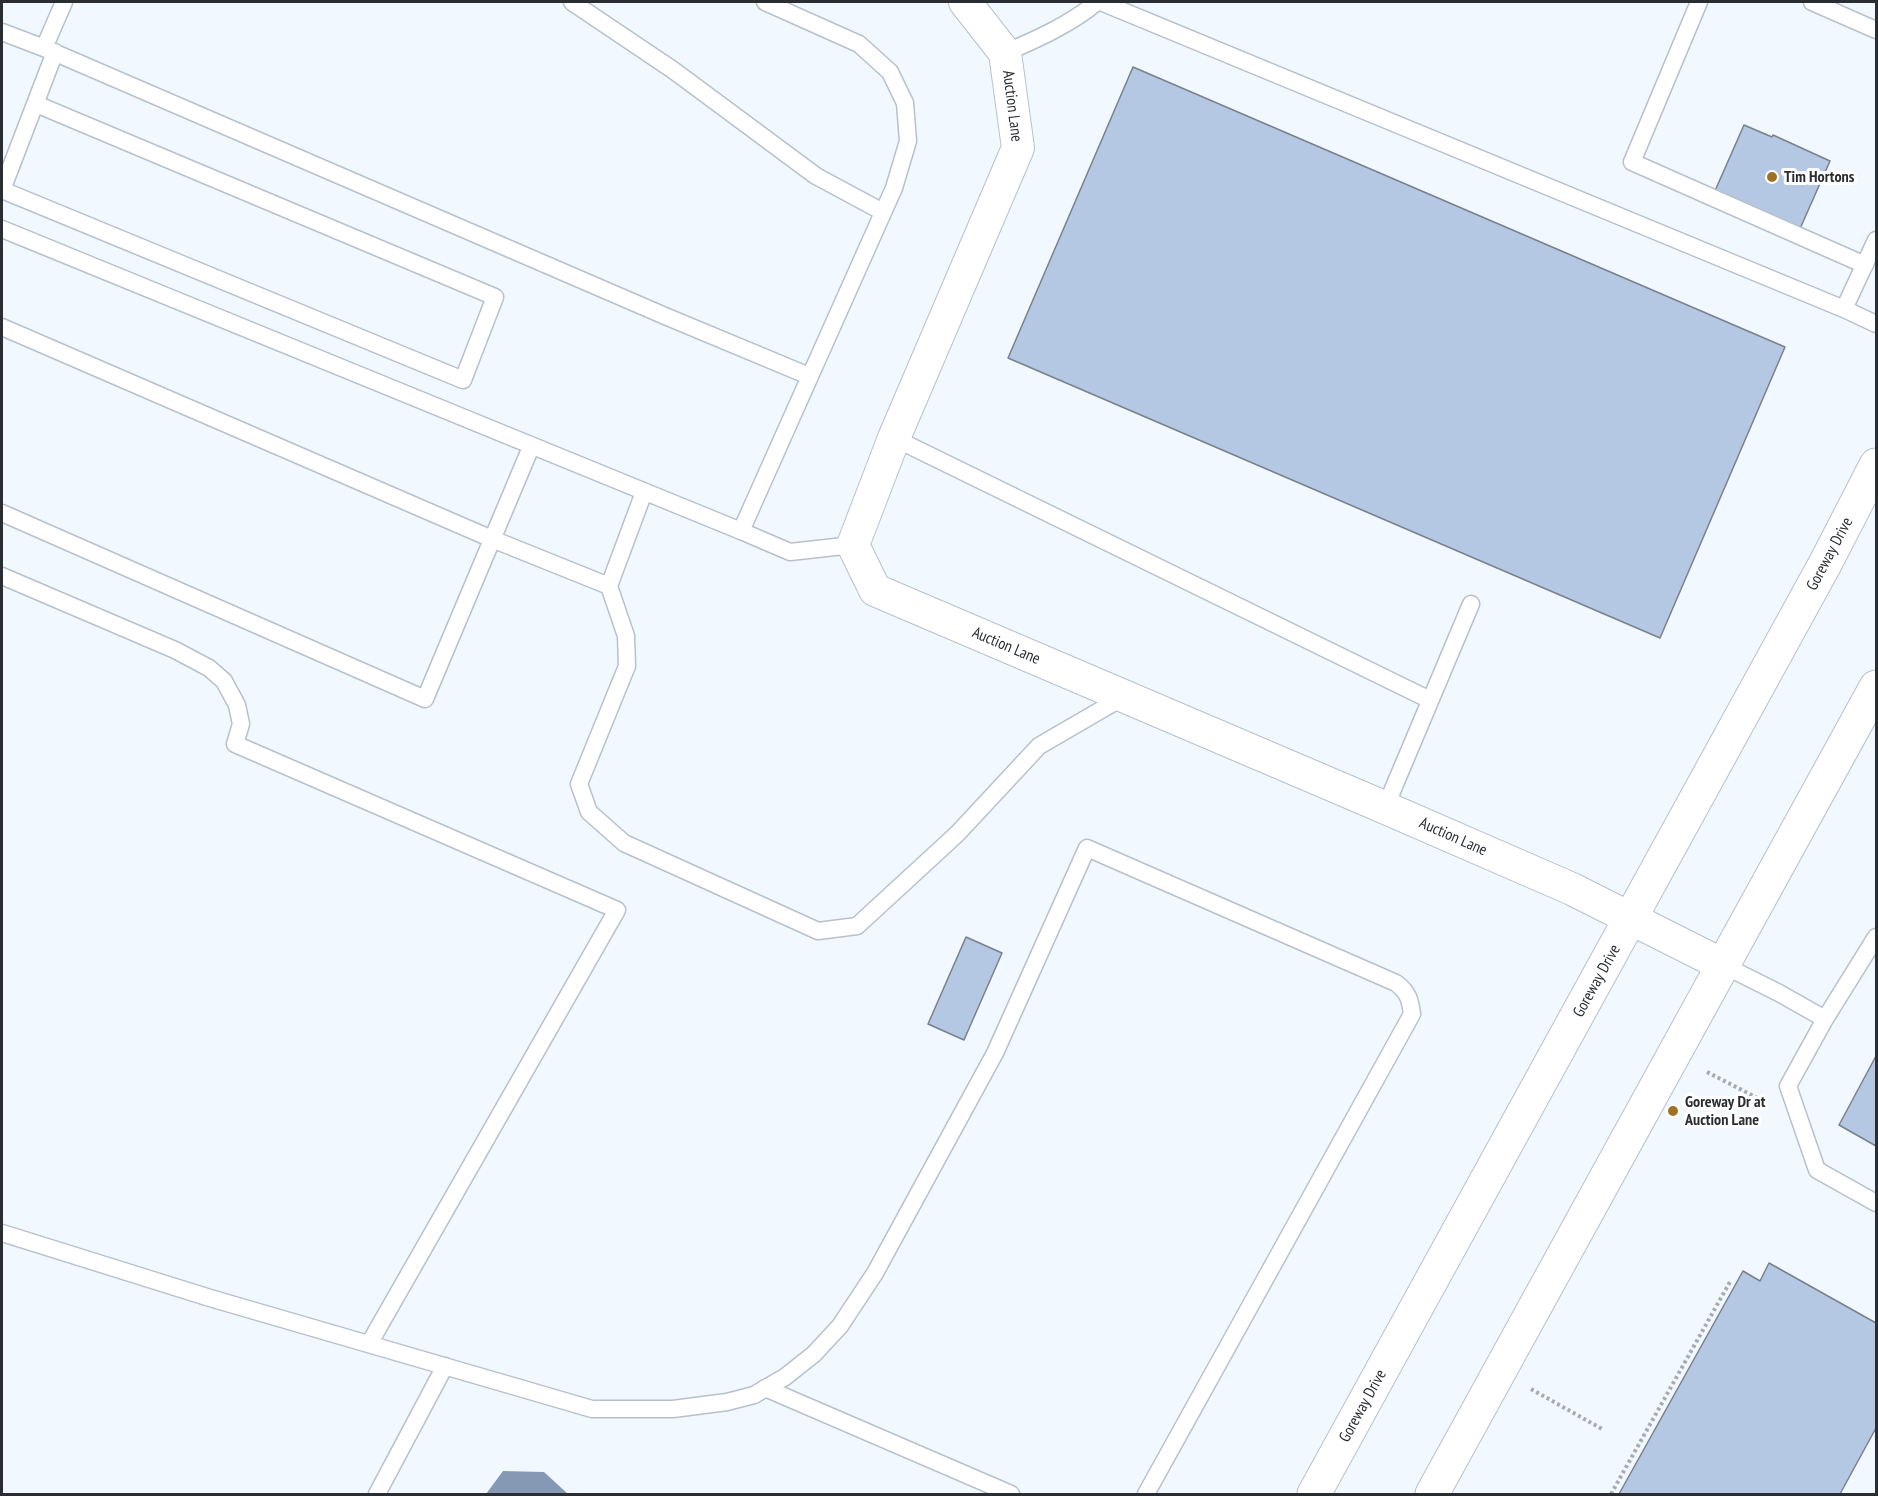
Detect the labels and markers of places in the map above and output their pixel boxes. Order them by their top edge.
place label: Tim Hortons [1784,167,1854,187]
marker: Tim Hortons [1765,170,1779,184]
place label: Goreway Dr at Auction Lane [1685,1092,1765,1130]
marker: Goreway Dr at Auction Lane [1666,1104,1680,1118]

